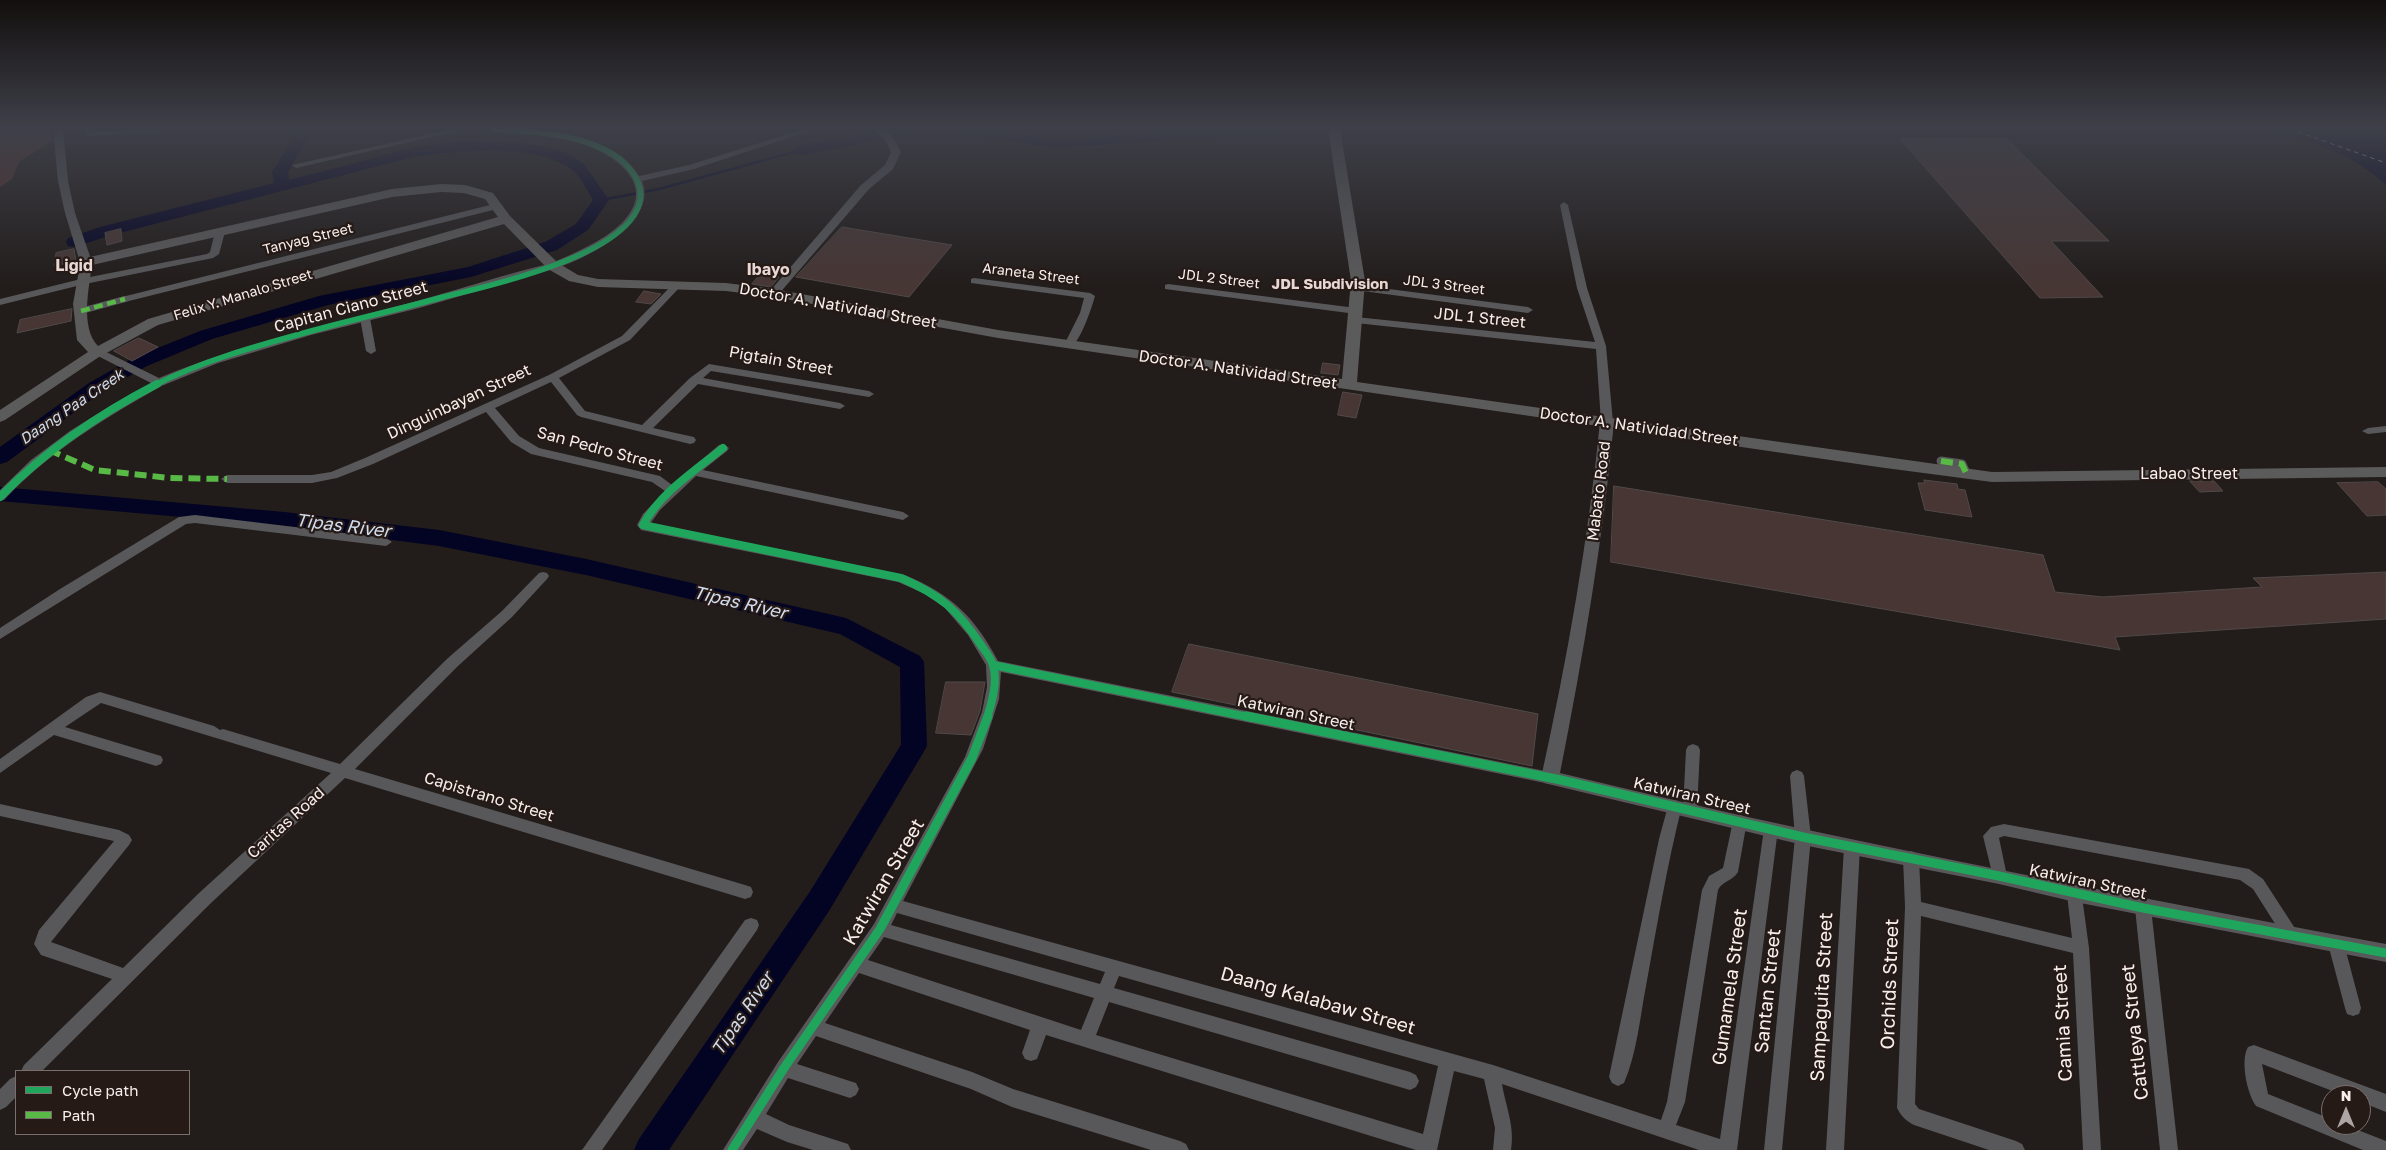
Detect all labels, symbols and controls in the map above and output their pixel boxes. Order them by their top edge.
street label: Tanyag Street [261,220,355,258]
district label: Ligid [55,256,93,276]
district label: Ibayo [746,260,790,280]
street label: Araneta Street [981,260,1081,288]
street label: Felix Y. Manalo Street [171,266,315,324]
street label: JDL 2 Street [1177,266,1261,292]
street label: JDL 3 Street [1402,272,1486,298]
district label: JDL Subdivision [1272,275,1388,293]
street label: Capitan Ciano Street [272,277,430,337]
street label: Doctor A. Natividad Street [738,279,938,333]
street label: JDL 1 Street [1433,304,1527,332]
street label: Pigtain Street [727,342,835,380]
street label: Doctor A. Natividad Street [1137,347,1339,393]
street label: Dinguinbayan Street [384,360,534,444]
water label: Daang Paa Creek [16,365,128,449]
street label: Doctor A. Natividad Street [1538,404,1740,450]
street label: San Pedro Street [535,423,665,475]
street label: Mabato Road [1583,440,1615,542]
street label: Labao Street [2140,464,2238,484]
water label: Tipas River [294,509,392,543]
water label: Tipas River [691,582,789,624]
street label: Katwiran Street [1235,691,1357,735]
street label: Capistrano Street [422,768,556,826]
street label: Katwiran Street [1631,773,1753,819]
street label: Caritas Road [243,783,329,863]
street label: Katwiran Street [839,815,929,949]
street label: Katwiran Street [2027,860,2149,904]
street label: Gumamela Street [1708,907,1752,1067]
street label: Sampaguita Street [1806,912,1838,1082]
street label: Orchids Street [1876,918,1904,1050]
street label: Santan Street [1750,927,1786,1055]
street label: Daang Kalabaw Street [1218,962,1418,1040]
street label: Cattleya Street [2117,963,2153,1101]
street label: Camia Street [2049,964,2077,1082]
water label: Tipas River [707,968,779,1060]
legend [15,1070,190,1135]
text: Cycle path [62,1081,138,1099]
north arrow [2321,1085,2371,1135]
text: N [2341,1087,2351,1104]
text: Path [62,1106,95,1124]

